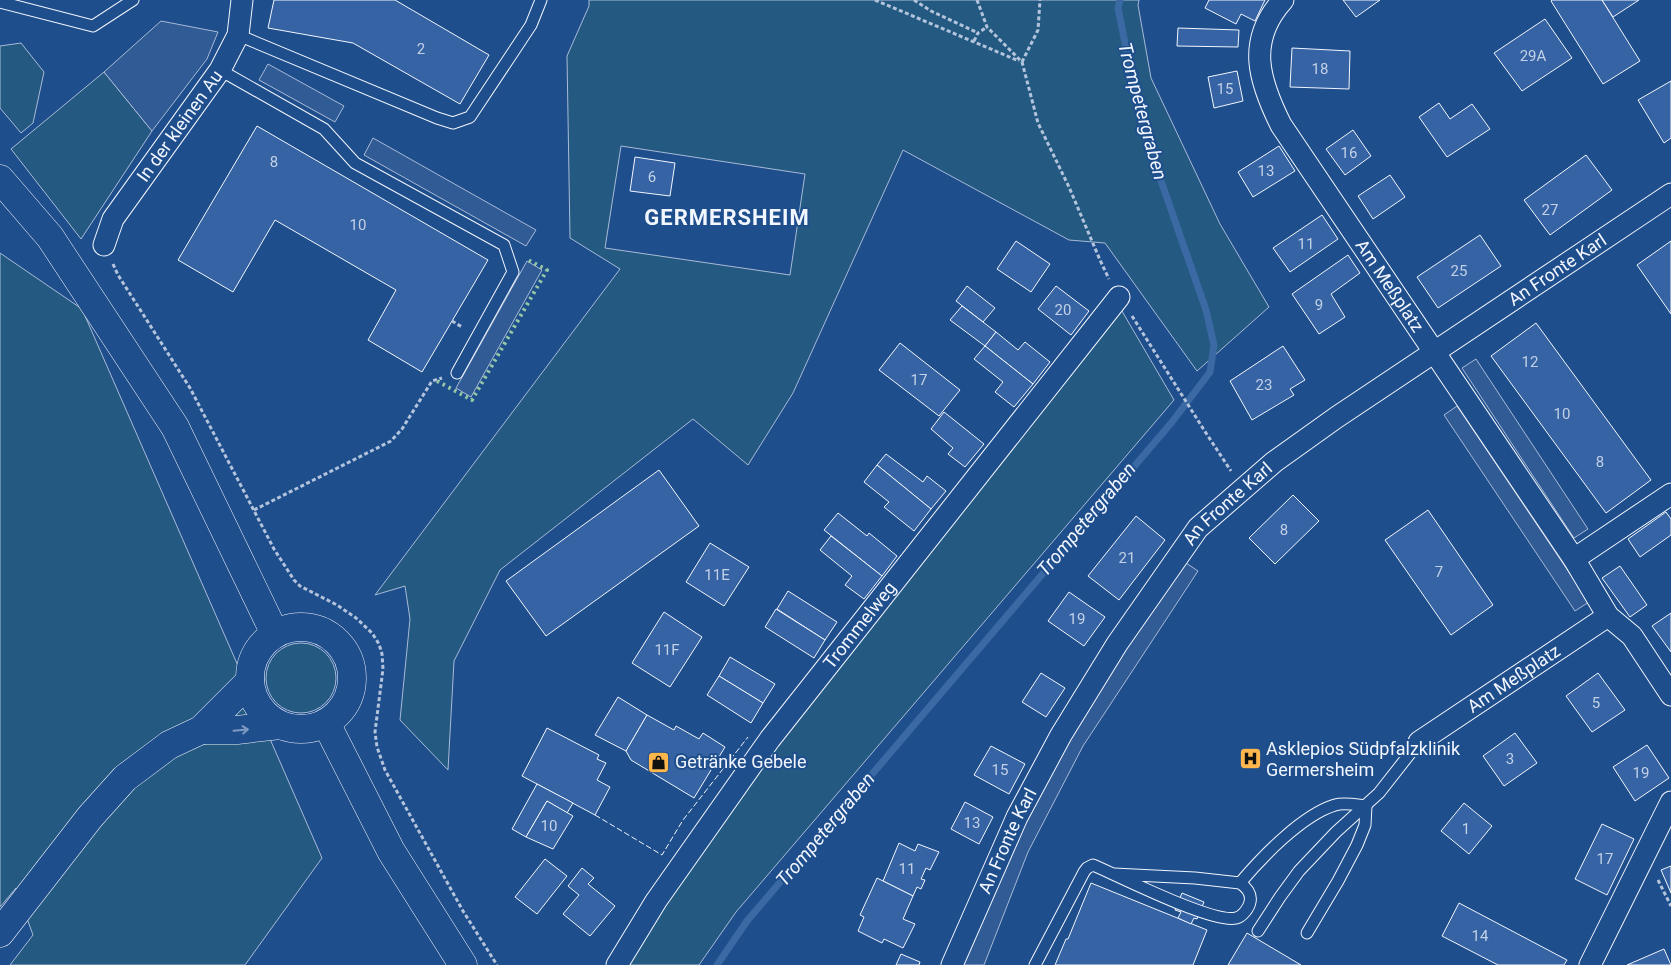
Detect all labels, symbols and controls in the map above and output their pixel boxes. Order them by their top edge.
house number: 2 [417,40,425,58]
water label: Trompetergraben [1113,40,1172,182]
house number: 29A [1520,47,1547,65]
house number: 18 [1312,60,1328,78]
street label: In der kleinen Au [132,66,227,186]
house number: 15 [1217,80,1233,98]
house number: 16 [1341,144,1357,162]
house number: 8 [270,153,278,171]
house number: 13 [1258,162,1274,180]
house number: 6 [648,168,656,186]
house number: 27 [1542,201,1558,219]
district label: GERMERSHEIM [644,205,810,230]
house number: 10 [350,216,366,234]
street label: An Fronte Karl [1504,229,1610,310]
house number: 11 [1298,235,1314,253]
street label: Am Meßplatz [1351,235,1429,336]
house number: 25 [1451,262,1467,280]
house number: 9 [1315,296,1323,314]
house number: 20 [1055,301,1071,319]
house number: 12 [1522,353,1538,371]
house number: 17 [911,371,927,389]
house number: 23 [1256,376,1272,394]
house number: 10 [1554,405,1570,423]
house number: 8 [1596,453,1604,471]
water label: Trompetergraben [1032,458,1141,581]
street label: An Fronte Karl [1178,458,1276,549]
house number: 8 [1280,521,1288,539]
house number: 21 [1119,549,1135,567]
house number: 7 [1435,563,1443,581]
house number: 11E [704,566,730,584]
street label: Trommelweg [819,577,900,673]
house number: 19 [1069,610,1085,628]
street label: Am Meßplatz [1463,640,1564,717]
house number: 11F [654,641,680,659]
house number: 5 [1592,694,1600,712]
one-way arrow [232,725,248,734]
place label: Asklepios Südpfalzklinik Germersheim [1266,738,1461,780]
hospital icon: Asklepios Südpfalzklinik Germersheim [1238,747,1262,771]
shop icon: Getränke Gebele [647,750,671,774]
house number: 3 [1506,750,1514,768]
place label: Getränke Gebele [675,751,807,772]
house number: 15 [992,761,1008,779]
house number: 19 [1633,764,1649,782]
water label: Trompetergraben [771,768,880,891]
street label: An Fronte Karl [974,784,1041,896]
house number: 13 [964,814,980,832]
house number: 10 [541,817,557,835]
house number: 1 [1462,820,1470,838]
house number: 17 [1597,850,1613,868]
house number: 11 [899,860,915,878]
house number: 14 [1472,927,1489,945]

